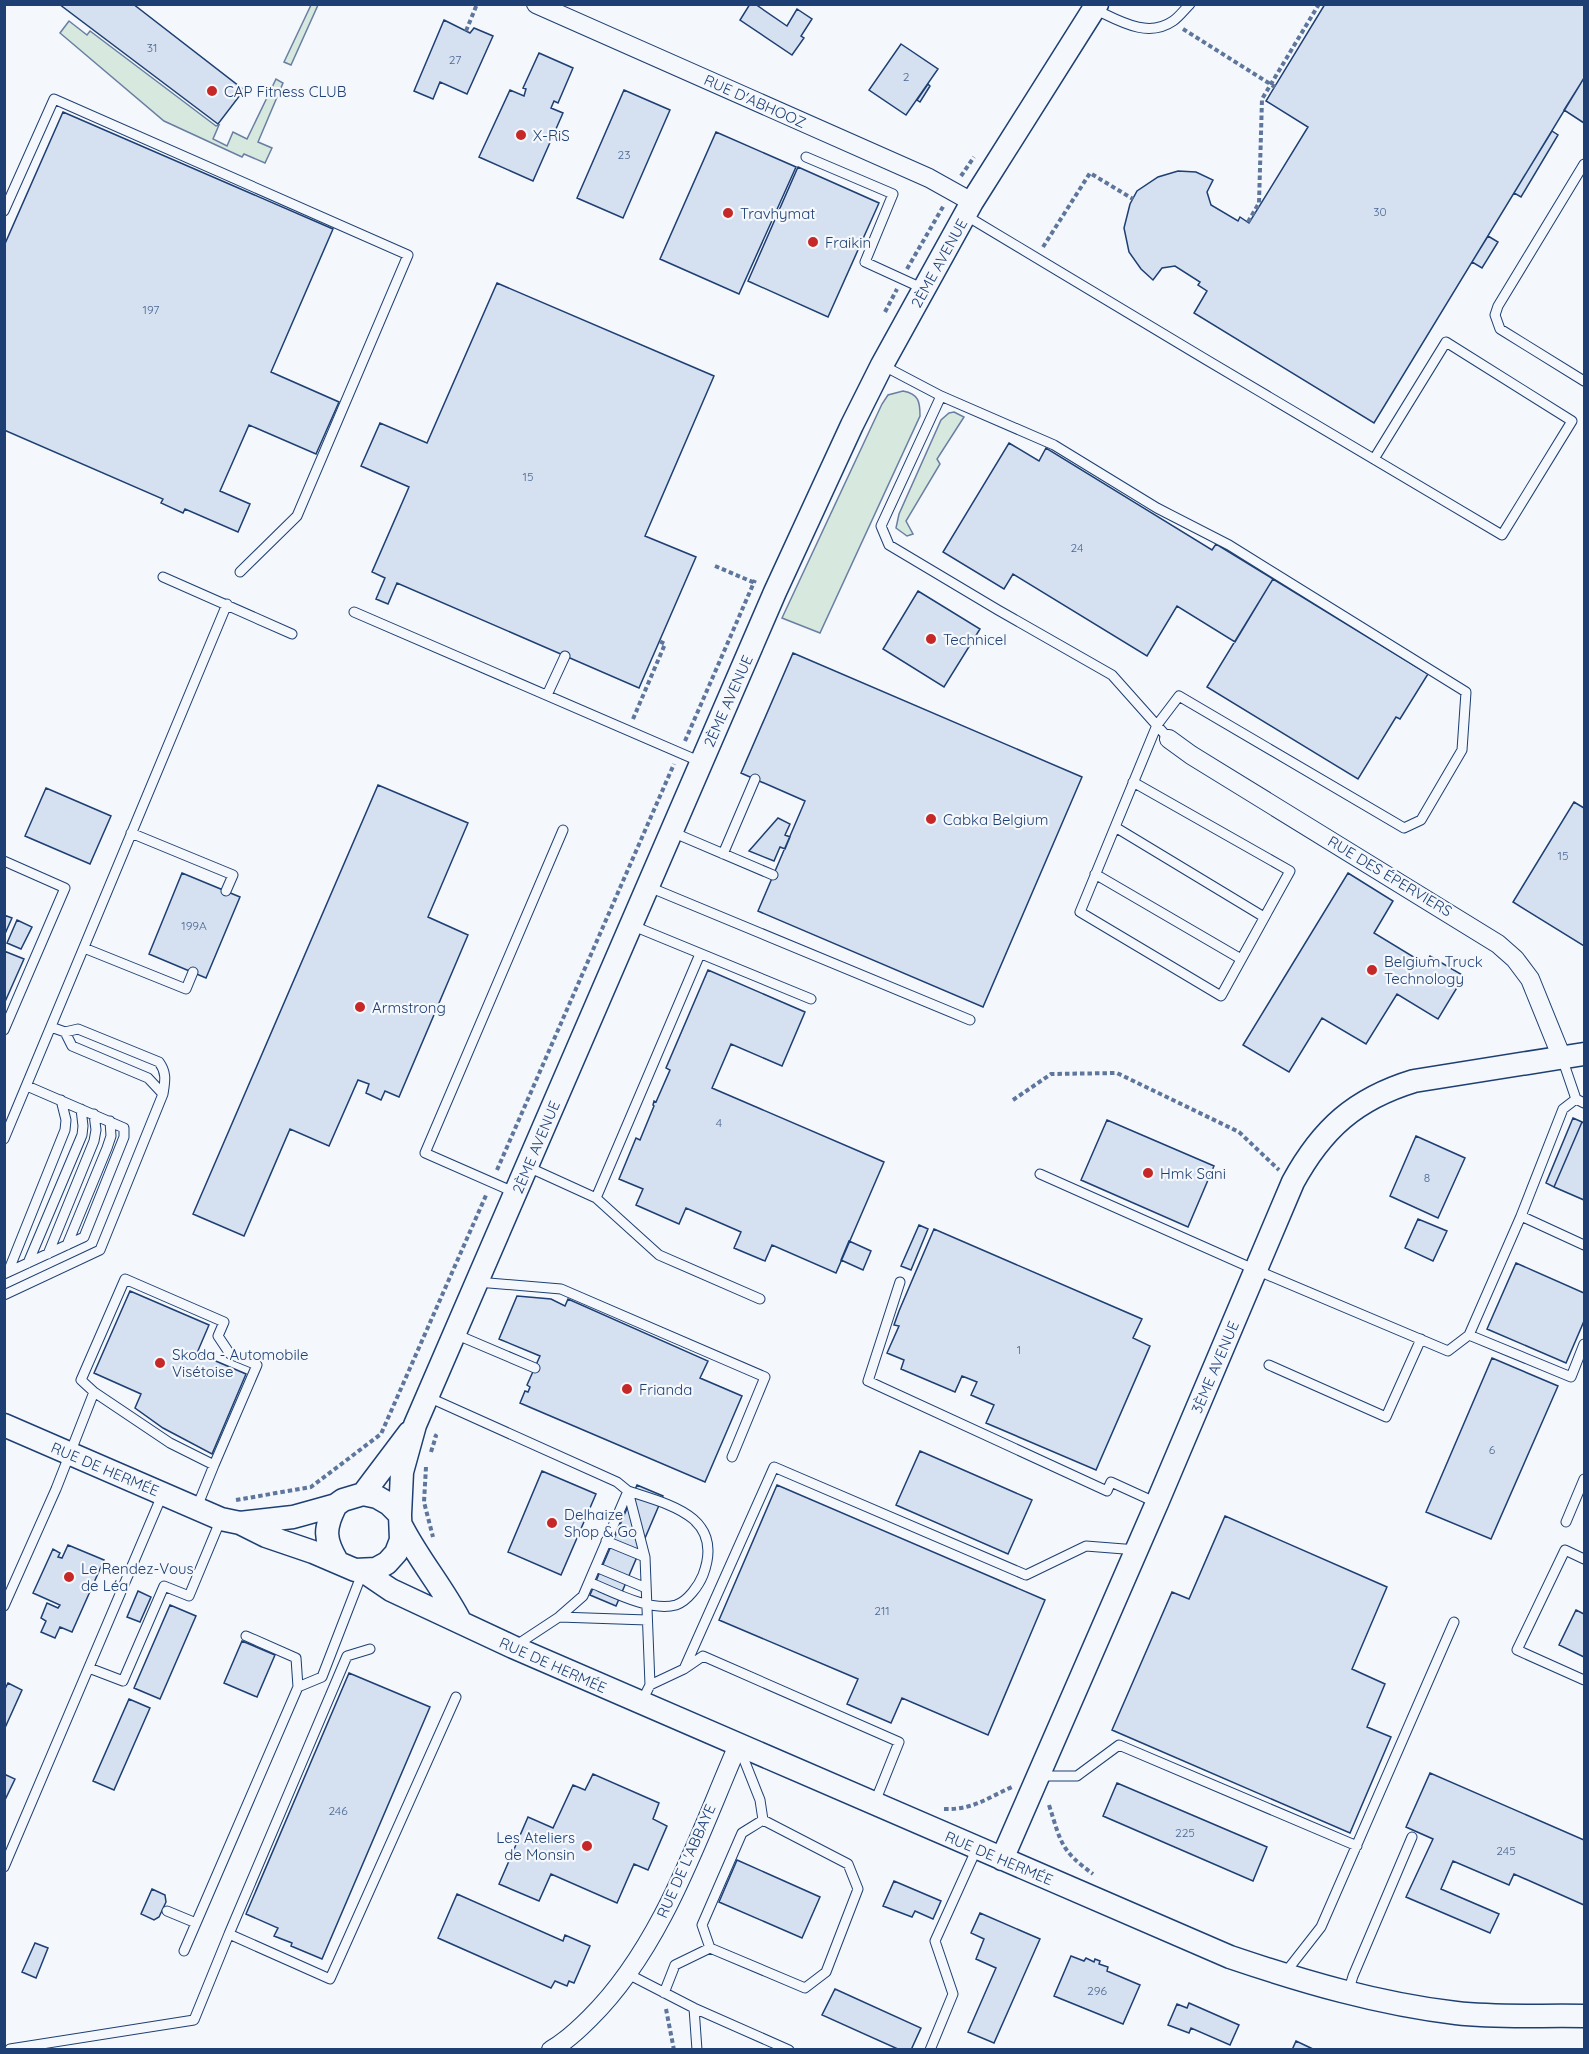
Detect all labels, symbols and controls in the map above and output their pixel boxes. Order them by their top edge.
house number: 31 [147,40,157,55]
house number: 27 [449,52,461,67]
house number: 2 [903,69,910,84]
street label: RUE D'ABHOOZ [701,70,809,132]
place label: CAP Fitness CLUB [224,82,347,101]
marker: CAP Fitness CLUB [205,84,219,98]
place label: X-RiS [533,126,570,145]
marker: X-RiS [514,128,528,142]
house number: 23 [618,147,630,162]
place label: Travhymat [740,204,815,223]
house number: 30 [1373,204,1387,219]
marker: Travhymat [721,206,735,220]
street label: 2ÈME AVENUE [907,215,971,311]
place label: Fraikin [825,233,871,252]
marker: Fraikin [806,235,820,249]
house number: 197 [143,302,159,317]
house number: 15 [523,469,533,484]
house number: 24 [1071,540,1083,555]
place label: Technicel [943,630,1007,649]
marker: Technicel [924,632,938,646]
street label: 2ÈME AVENUE [699,652,757,750]
place label: Cabka Belgium [943,810,1048,829]
marker: Cabka Belgium [924,812,938,826]
street label: RUE DES ÉPERVIERS [1324,831,1456,921]
house number: 15 [1558,848,1568,863]
house number: 199A [181,918,207,933]
place label: Belgium Truck Technology [1384,952,1483,988]
marker: Belgium Truck Technology [1365,963,1379,977]
place label: Armstrong [372,998,446,1017]
marker: Armstrong [353,1000,367,1014]
street label: 2ÈME AVENUE [508,1098,564,1196]
house number: 4 [716,1115,722,1130]
place label: Hmk Sani [1160,1164,1226,1183]
marker: Hmk Sani [1141,1166,1155,1180]
house number: 8 [1424,1170,1430,1185]
street label: 3ÈME AVENUE [1187,1318,1243,1416]
house number: 1 [1017,1342,1021,1357]
place label: Skoda - Automobile Visétoise [172,1345,308,1381]
marker: Skoda - Automobile Visétoise [153,1356,167,1370]
place label: Frianda [639,1380,692,1399]
marker: Frianda [620,1382,634,1396]
street label: RUE DE HERMÉE [48,1438,162,1500]
house number: 6 [1489,1442,1496,1457]
place label: Delhaize Shop & Go [564,1505,637,1541]
marker: Delhaize Shop & Go [545,1516,559,1530]
place label: Le Rendez-Vous de Léa [81,1559,194,1595]
marker: Le Rendez-Vous de Léa [62,1570,76,1584]
house number: 211 [874,1603,890,1618]
street label: RUE DE HERMÉE [496,1633,610,1697]
street label: RUE DE L'ABBAYE [652,1801,720,1921]
house number: 246 [328,1803,348,1818]
house number: 225 [1175,1825,1195,1840]
street label: RUE DE HERMÉE [942,1827,1056,1889]
place label: Les Ateliers de Monsin [496,1828,575,1864]
marker: Les Ateliers de Monsin [580,1839,594,1853]
house number: 245 [1496,1843,1516,1858]
house number: 296 [1087,1983,1107,1998]

